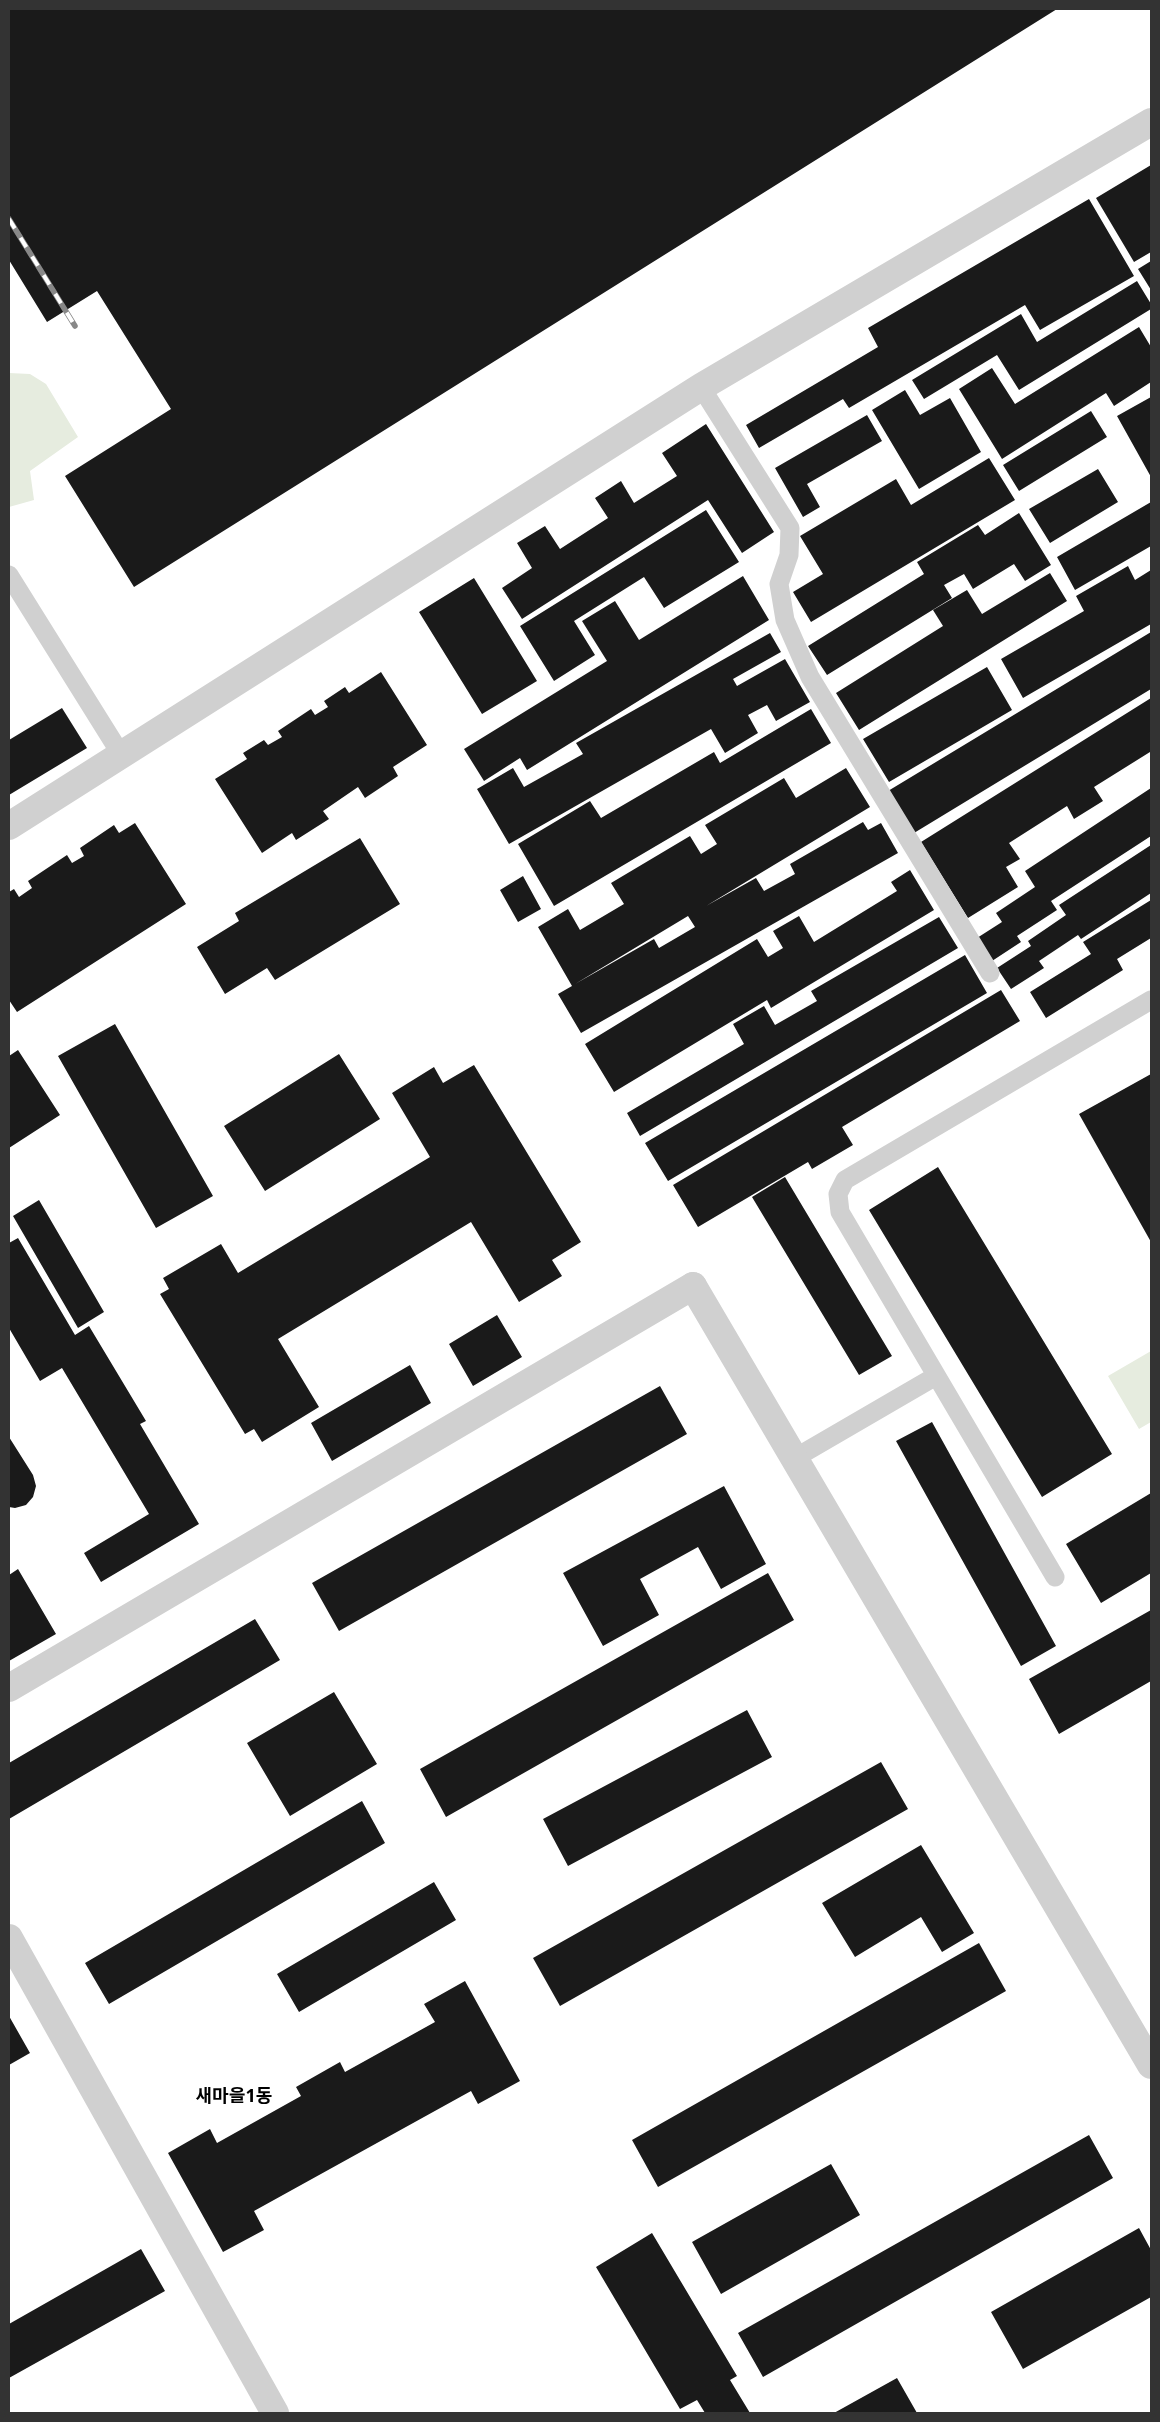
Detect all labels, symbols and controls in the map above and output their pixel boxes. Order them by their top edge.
district label: 새마을1동 [196,2086,272,2108]

